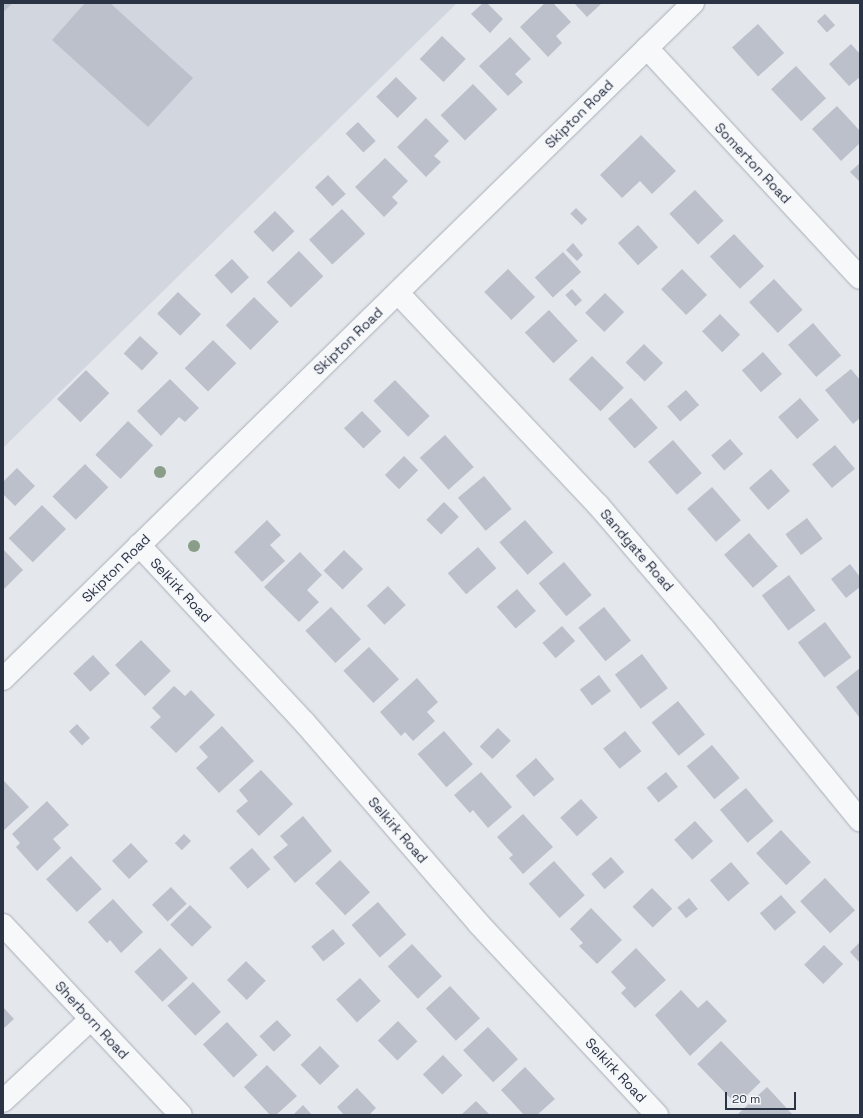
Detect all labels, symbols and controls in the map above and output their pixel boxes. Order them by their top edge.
street label: Skipton Road [541,76,617,152]
street label: Somerton Road [711,119,795,207]
street label: Skipton Road [310,304,386,378]
street label: Sandgate Road [597,506,677,594]
street label: Skipton Road [78,530,154,606]
street label: Selkirk Road [147,554,215,626]
street label: Selkirk Road [365,794,431,866]
street label: Sherborn Road [52,978,132,1062]
street label: Selkirk Road [582,1034,650,1106]
scale bar [727,1084,798,1110]
text: 20 m [732,1091,760,1107]

